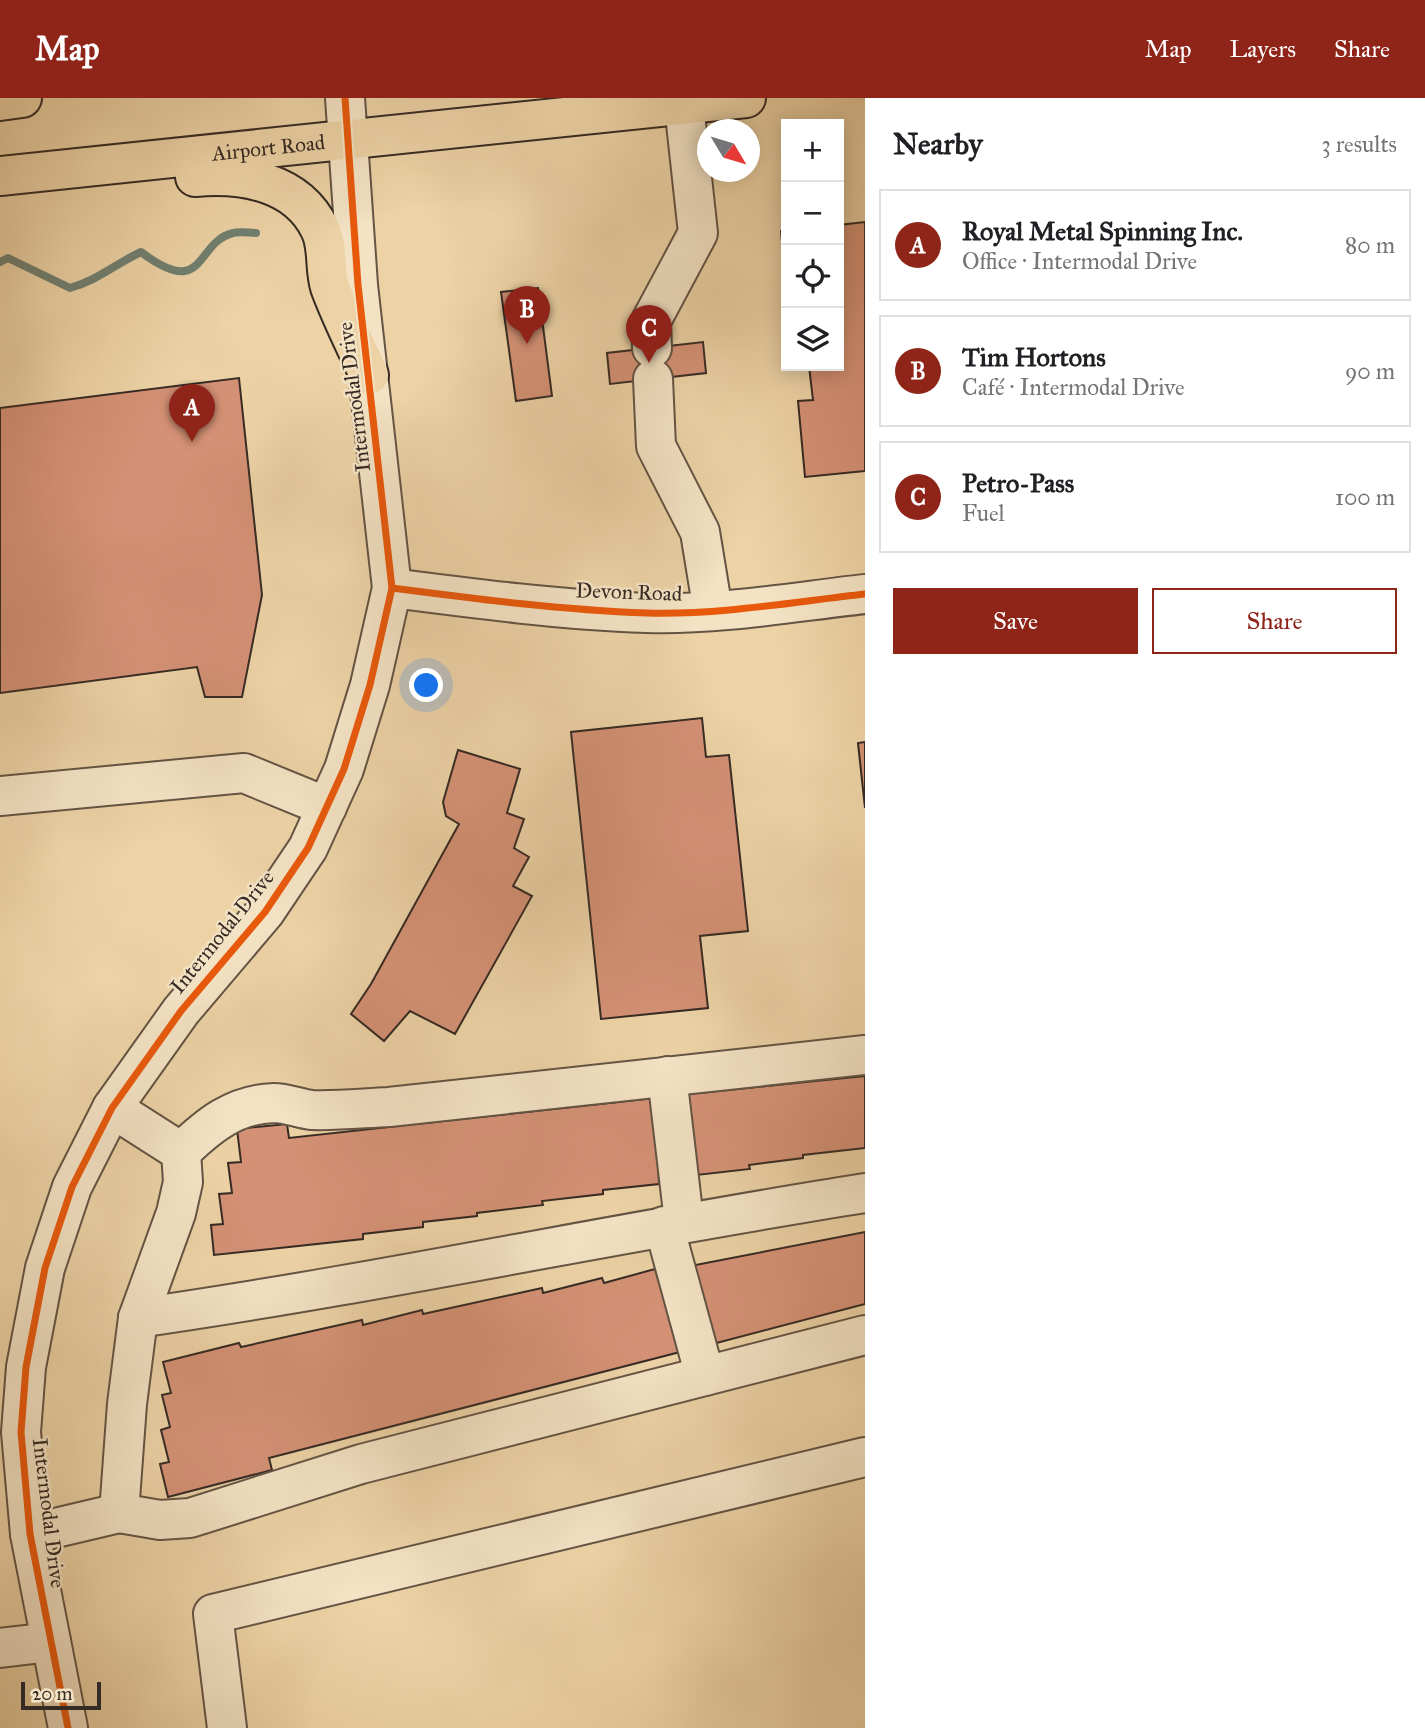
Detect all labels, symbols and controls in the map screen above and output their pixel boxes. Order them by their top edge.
text: Map [35,29,99,69]
text: Map [1145,34,1192,64]
text: Layers [1230,34,1296,64]
text: Share [1334,34,1390,64]
north arrow [697,119,760,182]
map controls [781,119,844,371]
button: + [781,119,844,182]
text: Nearby [893,126,983,162]
street label: Airport Road [210,129,327,167]
text: 3 results [1321,130,1397,158]
button: − [781,182,844,245]
text: Royal Metal Spinning Inc. [962,215,1243,247]
text: A [910,231,926,259]
text: 80 m [1345,231,1395,259]
button: locate [781,245,844,308]
text: Office · Intermodal Drive [962,247,1197,275]
pin: B [504,286,550,344]
pin: C [626,305,672,363]
button: layers [781,308,844,371]
street label: Intermodal Drive [332,320,376,473]
text: Tim Hortons [962,341,1106,373]
text: B [910,357,926,385]
text: 90 m [1345,357,1395,385]
text: Café · Intermodal Drive [962,373,1185,401]
pin: A [169,384,215,442]
text: Petro-Pass [962,467,1074,499]
text: C [910,483,926,511]
text: 100 m [1335,483,1395,511]
text: Fuel [962,499,1005,527]
street label: Devon Road [575,577,683,607]
button: Save [893,588,1138,654]
button: Share [1152,588,1397,654]
your location [409,668,443,702]
street label: Intermodal Drive [164,865,280,999]
street label: Intermodal Drive [27,1437,71,1590]
scale bar [21,1679,102,1711]
text: 20 m [32,1682,73,1705]

